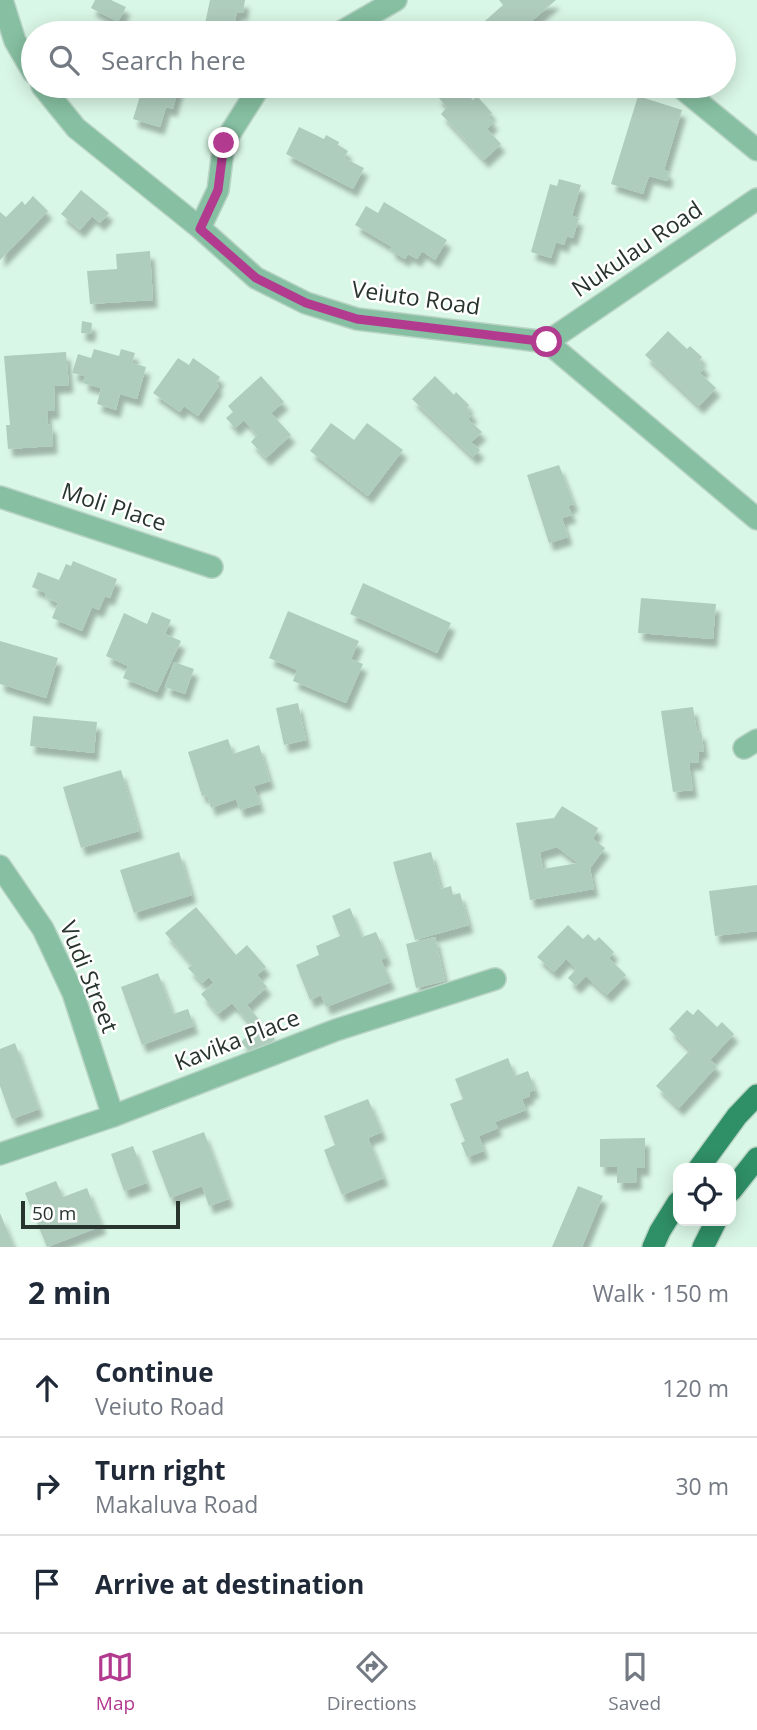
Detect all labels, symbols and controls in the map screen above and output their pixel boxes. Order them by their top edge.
search box [21,21,736,98]
icon: search [45,41,83,79]
text: Search here [101,42,246,78]
route end [208,127,239,158]
street label: Nukulau Road [565,193,708,304]
street label: Veiuto Road [350,272,482,322]
route start [531,326,562,357]
street label: Moli Place [58,474,171,538]
street label: Vudi Street [53,916,127,1037]
street label: Kavika Place [170,1001,304,1078]
map controls [673,1163,736,1226]
button: locate [673,1163,736,1226]
scale bar [21,1198,180,1230]
text: 50 m [32,1200,76,1226]
text: 2 min [28,1272,111,1313]
text: Walk · 150 m [592,1277,729,1309]
text: Continue [95,1354,214,1390]
icon: ahead [28,1369,66,1407]
text: 120 m [662,1372,729,1404]
text: Veiuto Road [95,1390,224,1422]
text: Turn right [95,1452,226,1488]
icon: right [28,1467,66,1505]
text: 30 m [675,1470,729,1502]
text: Makaluva Road [95,1488,258,1520]
icon: arrive [28,1565,66,1603]
text: Arrive at destination [95,1566,364,1602]
tab: Map [96,1648,135,1716]
tab: Directions [327,1648,417,1716]
tab: Saved [608,1648,661,1716]

